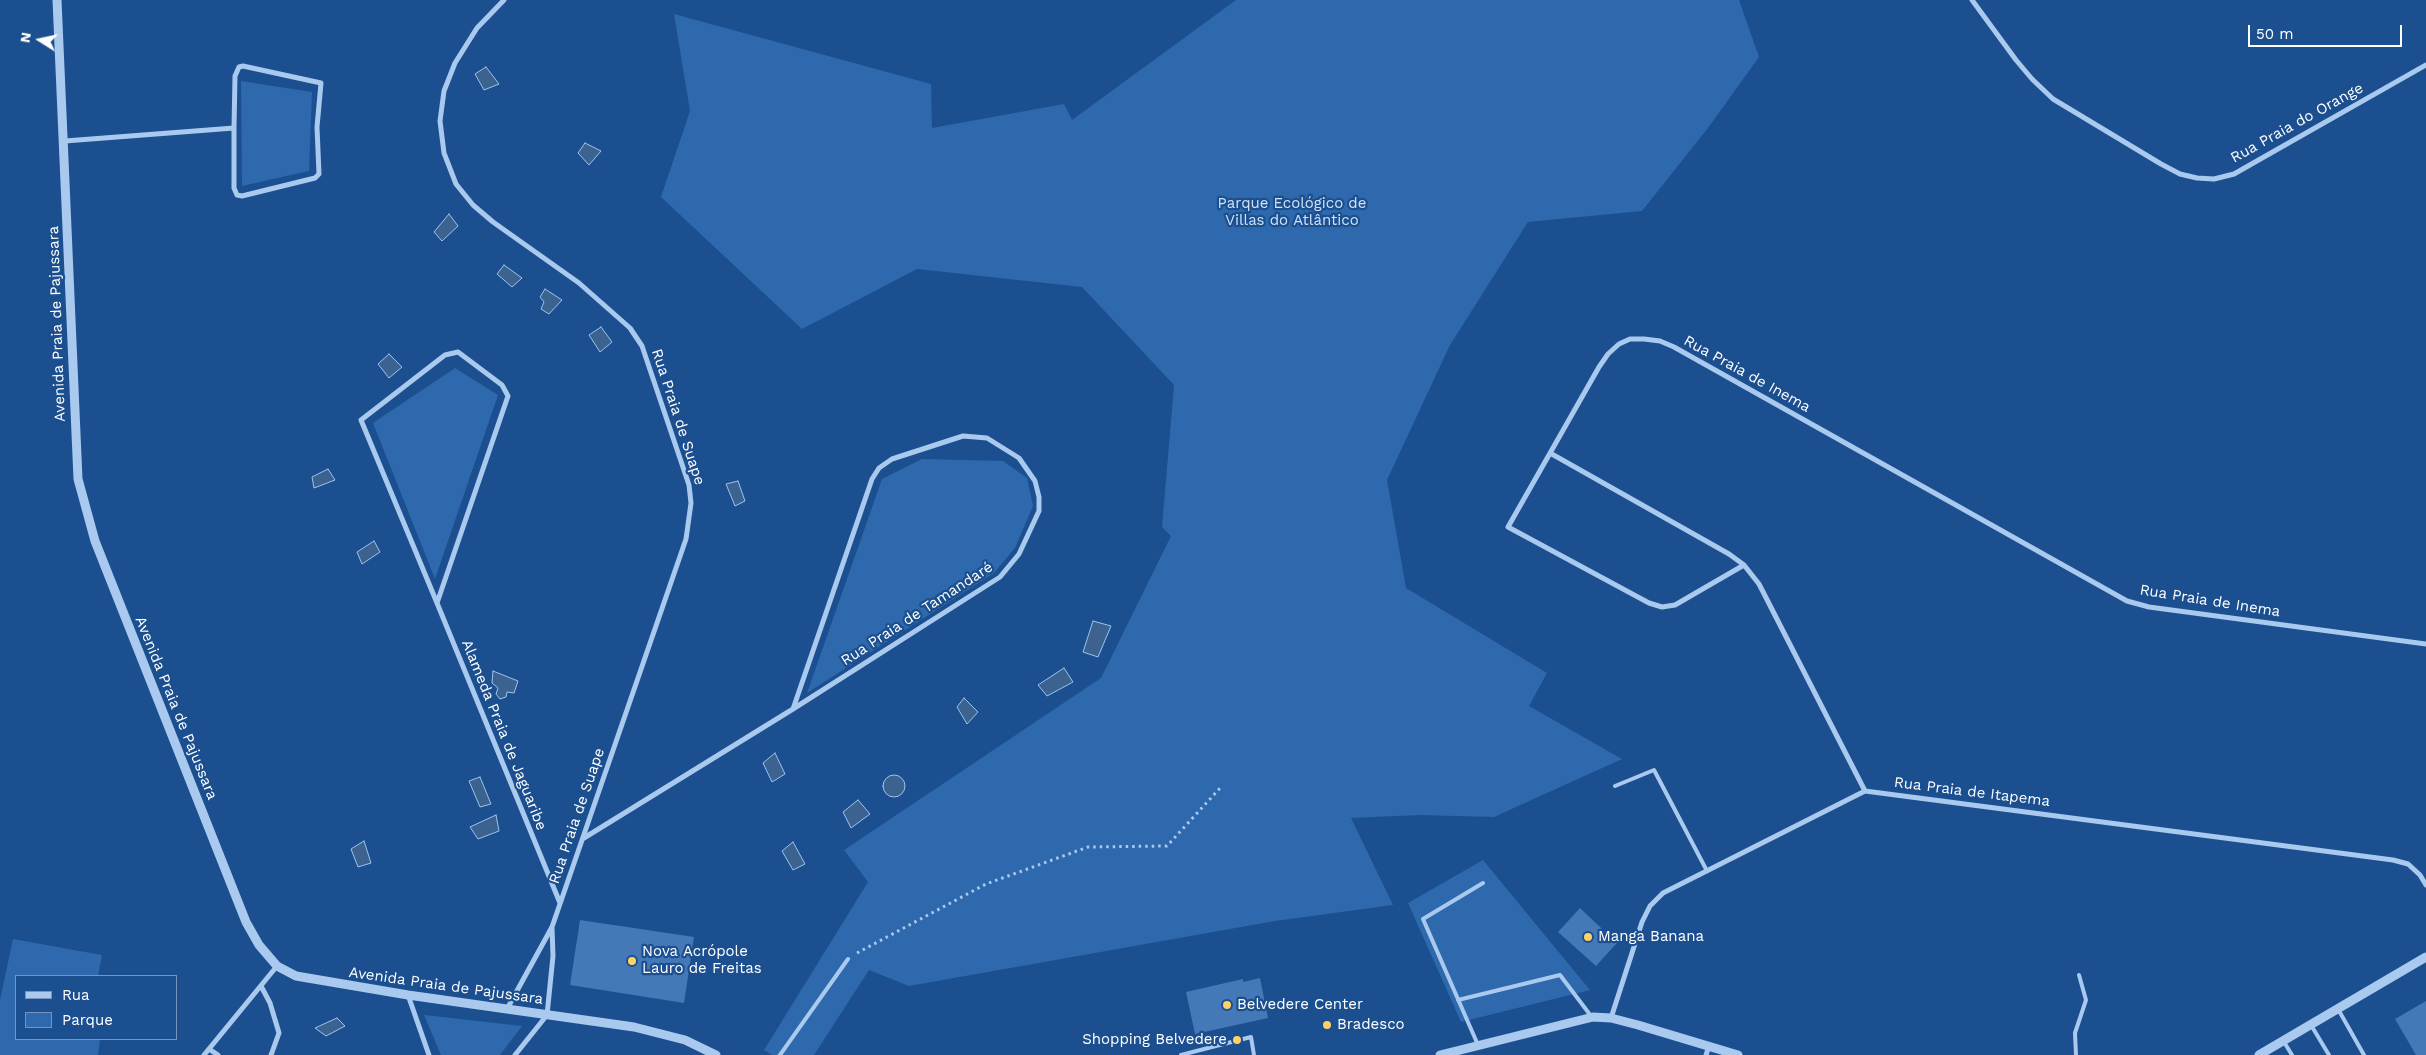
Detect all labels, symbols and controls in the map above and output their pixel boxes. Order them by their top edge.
north arrow [15,15,65,65]
scale bar [2251,15,2405,47]
text: 50 m [2256,25,2293,43]
text: N [16,31,34,44]
street label: Rua Praia do Orange [2228,79,2366,167]
park label: Parque Ecológico de Villas do Atlântico [1218,195,1366,230]
street label: Avenida Praia de Pajussara [45,226,69,422]
street label: Rua Praia de Inema [1681,332,1813,416]
street label: Rua Praia de Suape [647,347,709,487]
street label: Rua Praia de Tamandaré [838,558,996,670]
street label: Rua Praia de Inema [2138,581,2282,621]
street label: Avenida Praia de Pajussara [131,614,221,802]
street label: Alameda Praia de Jaguaribe [457,637,551,833]
street label: Rua Praia de Suape [545,746,609,886]
street label: Rua Praia de Itapema [1893,773,2051,811]
place label: Manga Banana [1598,928,1704,946]
marker: Manga Banana [1582,931,1594,943]
place label: Nova Acrópole Lauro de Freitas [642,943,762,978]
marker: Nova Acrópole Lauro de Freitas [626,955,638,967]
street label: Avenida Praia de Pajussara [348,963,544,1009]
legend [15,975,178,1040]
text: Rua [62,986,90,1004]
place label: Belvedere Center [1237,996,1363,1014]
marker: Belvedere Center [1221,999,1233,1011]
text: Parque [62,1011,113,1029]
place label: Bradesco [1337,1016,1405,1034]
marker: Bradesco [1321,1019,1333,1031]
place label: Shopping Belvedere [1082,1031,1227,1049]
marker: Shopping Belvedere [1231,1034,1243,1046]

